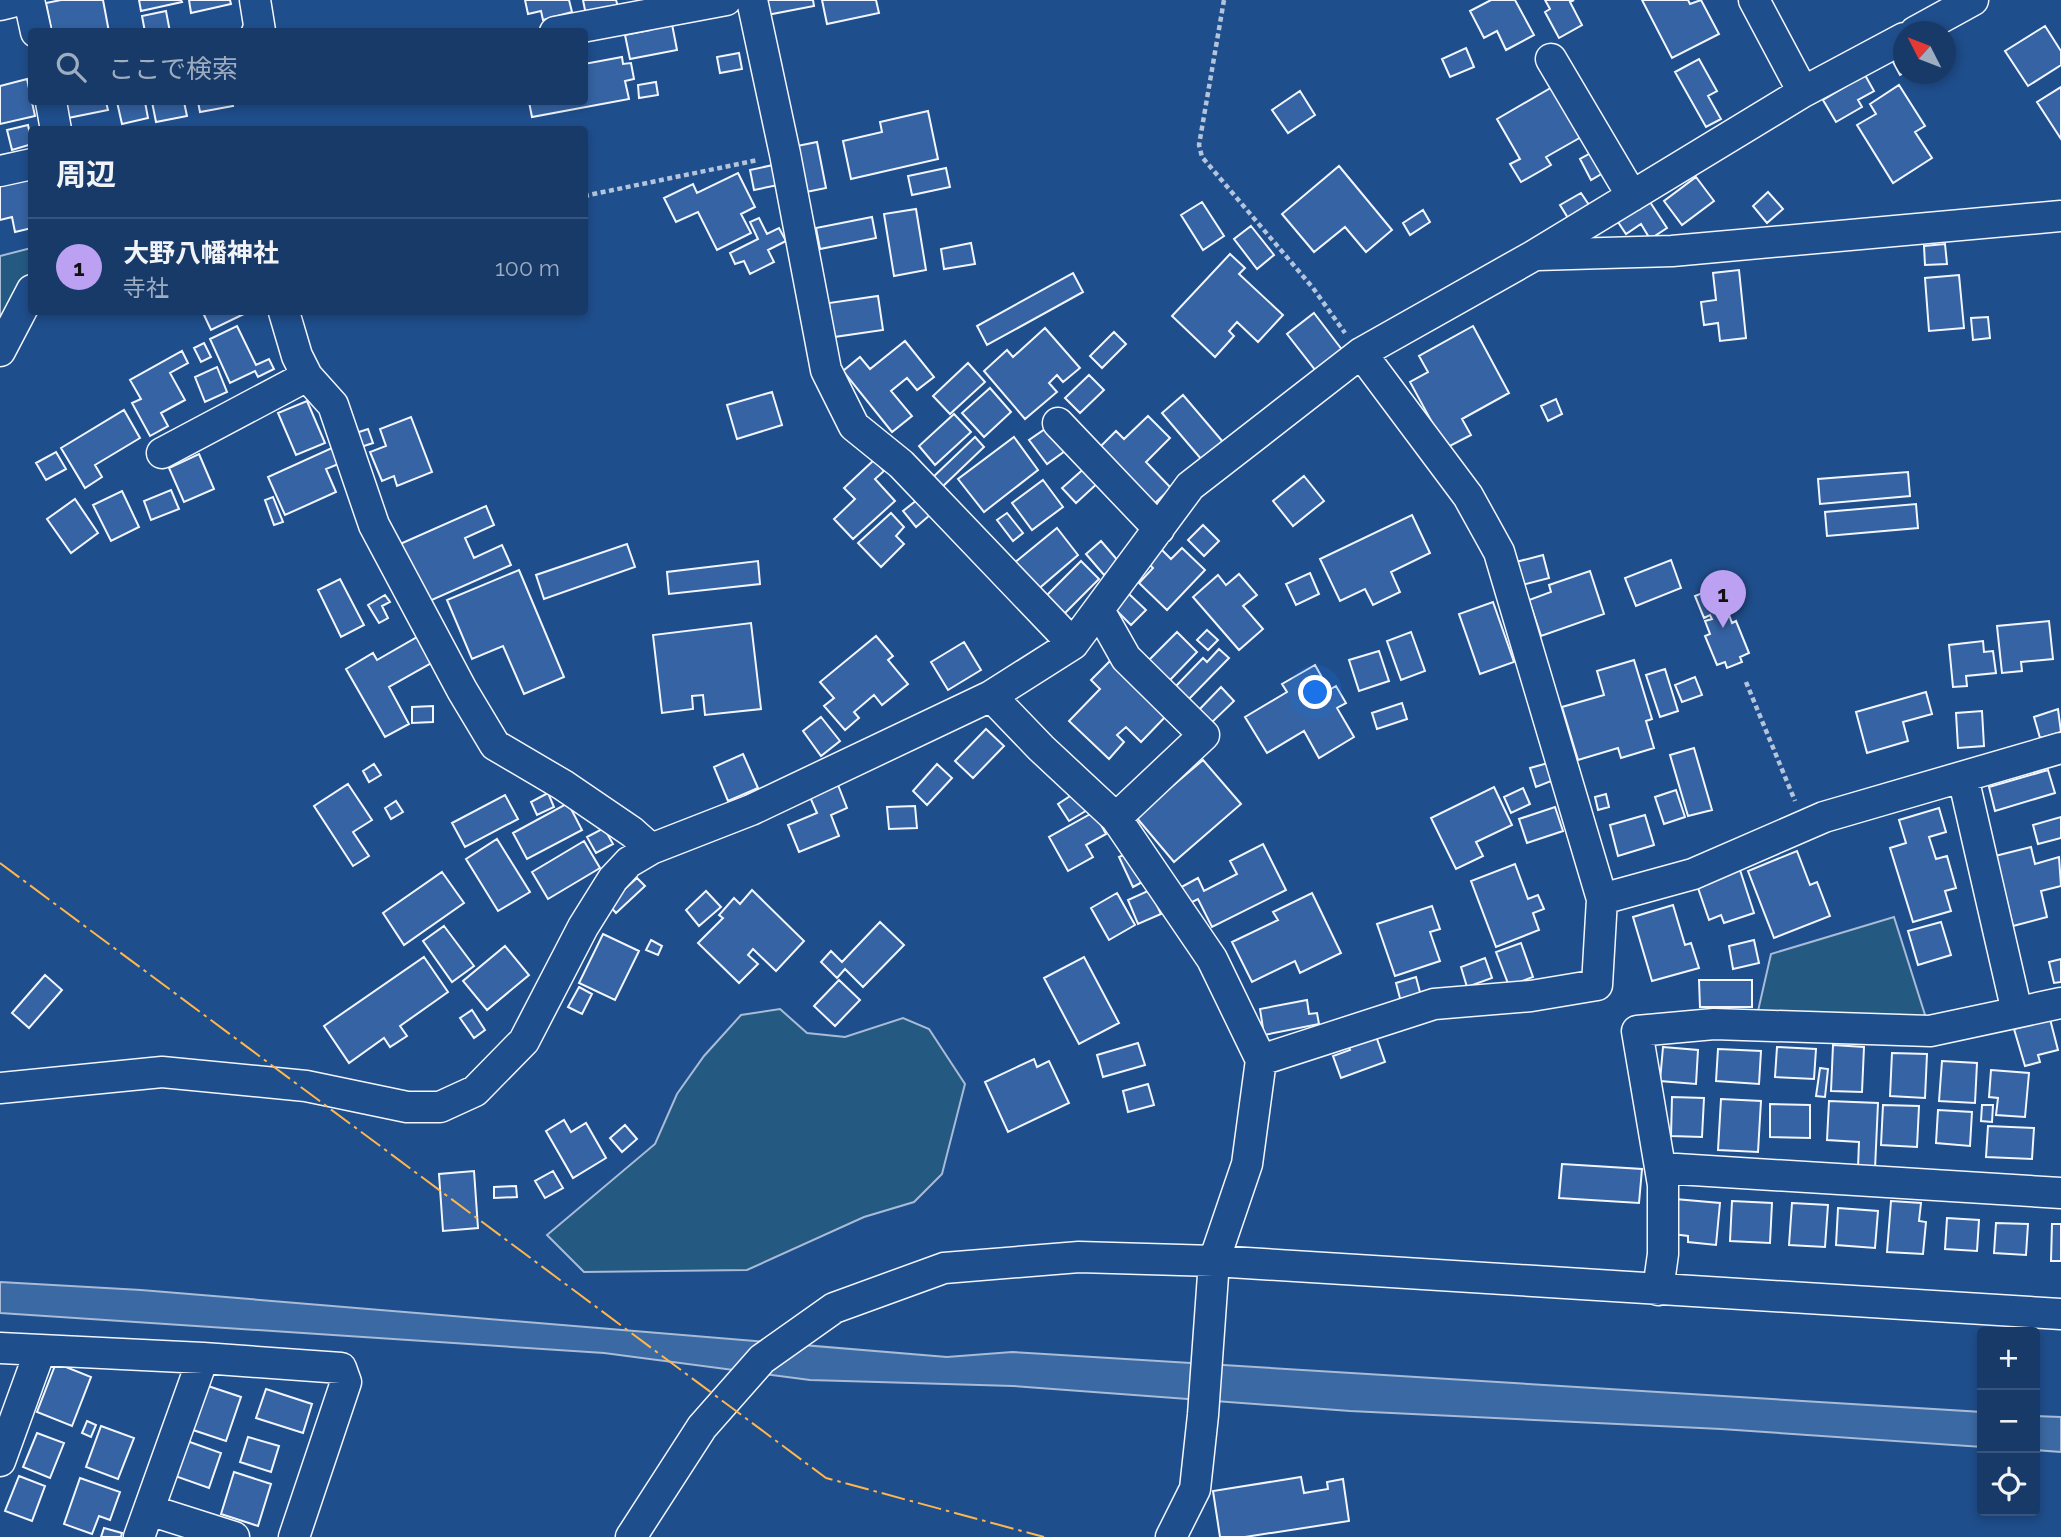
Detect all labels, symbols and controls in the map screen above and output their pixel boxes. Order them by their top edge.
north arrow [1893,21,1956,84]
search box [28,28,588,105]
icon: search [52,48,90,86]
text: ここで検索 [108,54,238,84]
text: 周辺 [56,157,116,192]
text: 大野八幡神社 [123,238,279,268]
text: 1 [73,254,85,281]
text: 100 m [495,254,560,281]
text: 寺社 [123,274,169,301]
pin: 1 [1700,570,1746,628]
your location [1298,675,1332,709]
map controls [1977,1327,2040,1516]
button: + [1977,1327,2040,1390]
button: − [1977,1390,2040,1453]
button: locate [1977,1453,2040,1516]

